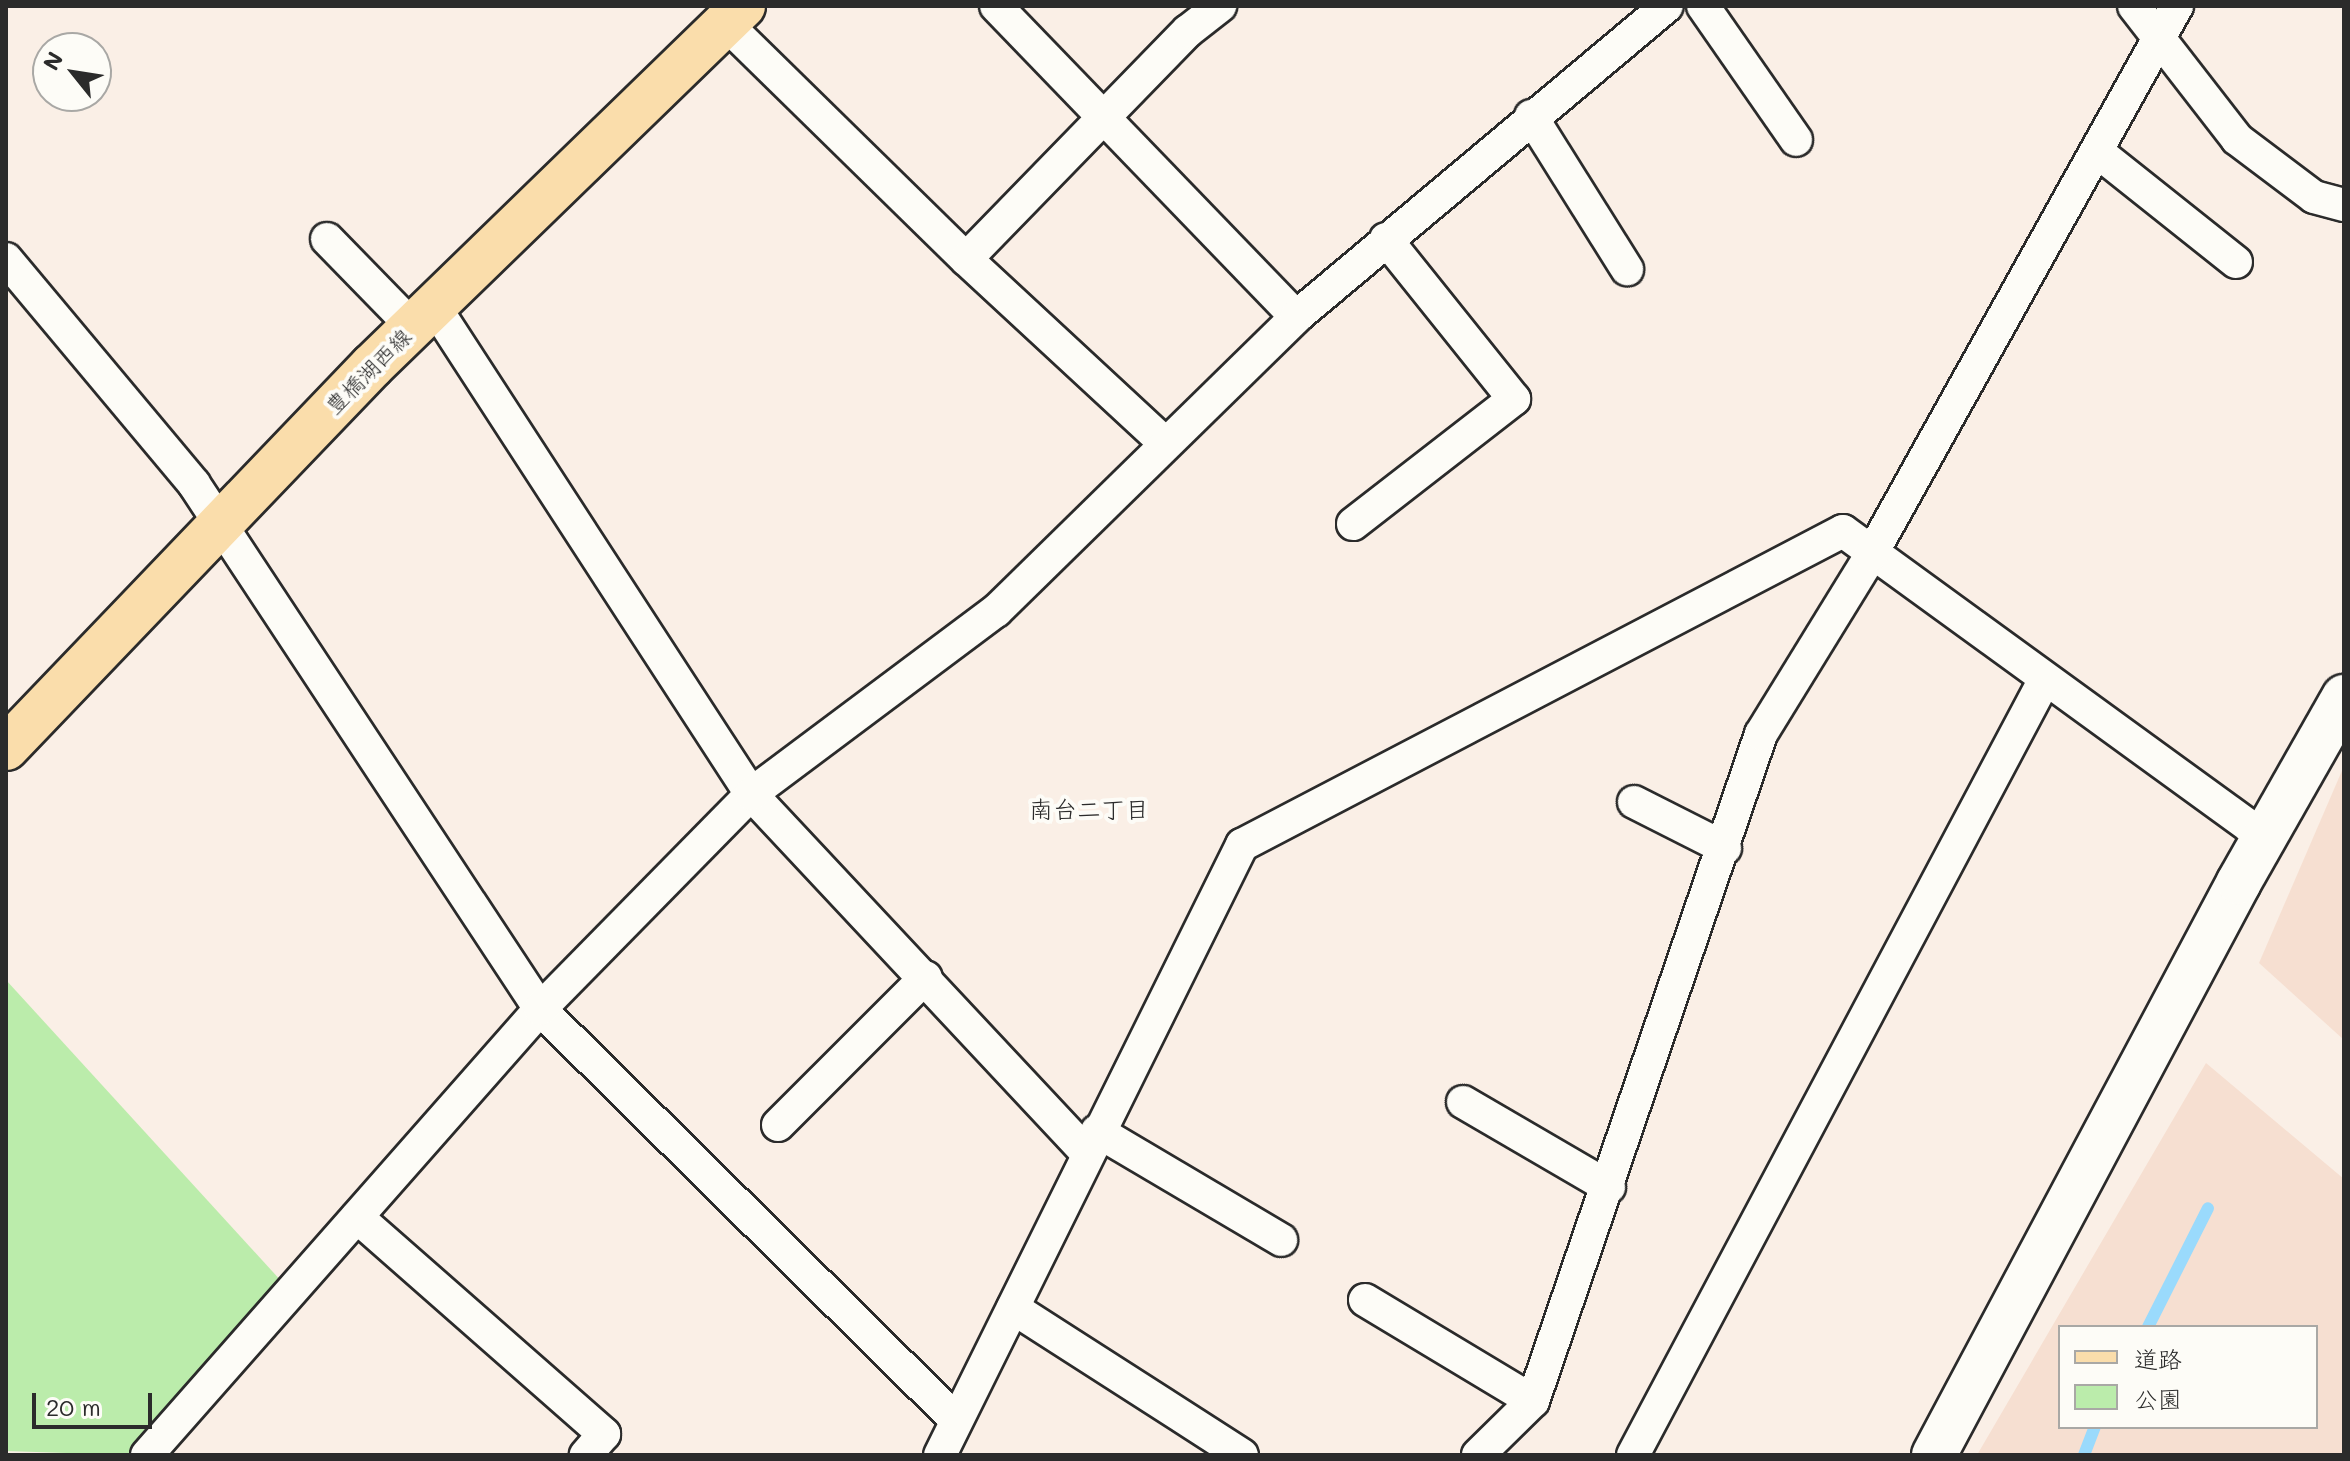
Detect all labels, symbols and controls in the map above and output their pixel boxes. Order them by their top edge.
north arrow [32,32,112,112]
text: N [36,46,69,75]
street label: 豊橋湖西線 [320,323,416,419]
district label: 南台二丁目 [1029,795,1149,823]
legend [2058,1325,2318,1429]
text: 道路 [2134,1343,2182,1374]
scale bar [36,1377,156,1427]
text: 公園 [2134,1383,2182,1414]
text: 20 m [46,1391,101,1422]

